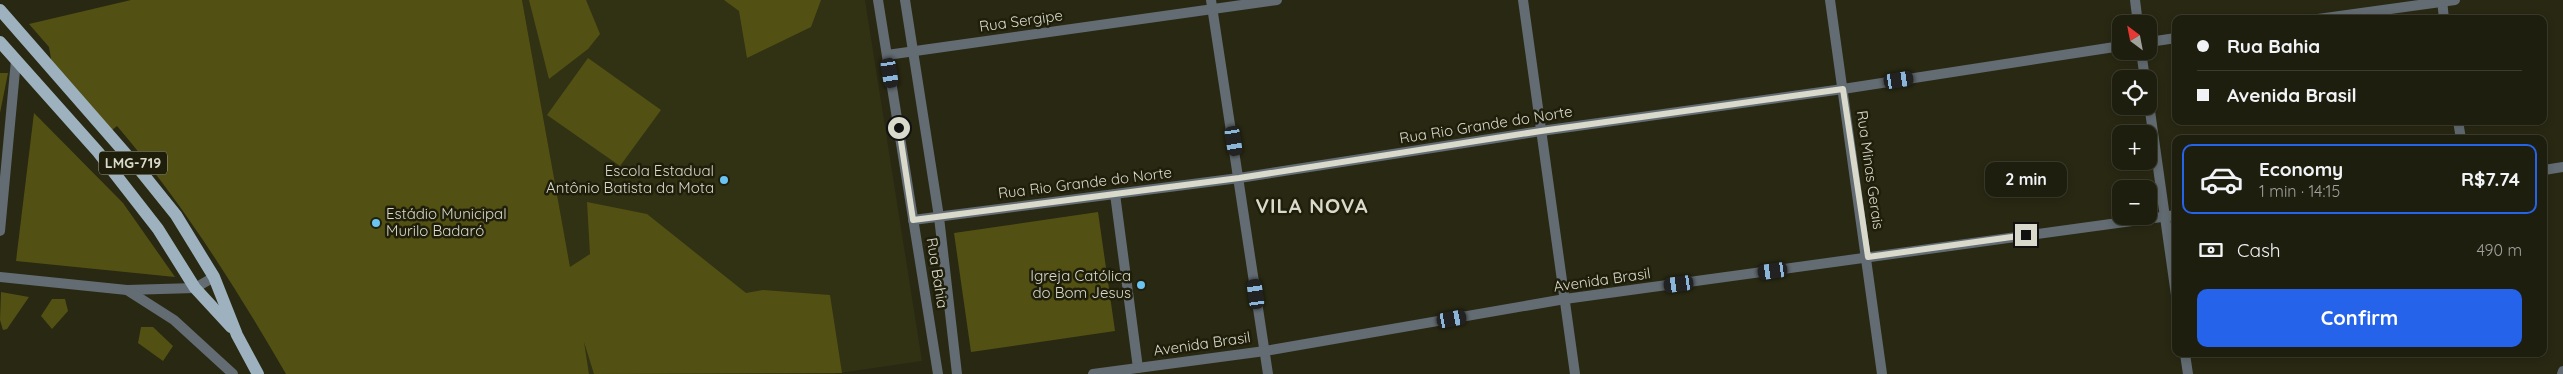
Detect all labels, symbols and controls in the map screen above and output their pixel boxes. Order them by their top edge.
street label: Rua Sergipe [978,5,1064,36]
north arrow [2112,15,2158,60]
map controls [2112,15,2157,225]
text: Rua Bahia [2227,34,2320,58]
car [880,57,899,89]
car [1883,70,1914,90]
button: locate [2112,70,2157,115]
text: Avenida Brasil [2227,83,2357,107]
street label: Rua Rio Grande do Norte [1398,101,1574,148]
street label: Rua Minas Gerais [1853,109,1888,231]
route start [888,117,910,139]
car [1224,125,1243,157]
button: + [2112,125,2157,170]
road number: LMG-719 [99,152,167,174]
icon: car [2199,157,2244,202]
text: Economy [2259,157,2343,181]
place label: Escola Estadual Antônio Batista da Mota [546,161,714,197]
street label: Rua Rio Grande do Norte [997,162,1173,203]
callout: 2 min [1985,162,2067,198]
text: R$7.74 [2461,167,2520,191]
text: 2 min [2005,169,2047,189]
marker: Escola Estadual Antônio Batista da Mota [718,174,730,186]
button: − [2112,180,2157,225]
text: 1 min · 14:15 [2259,181,2340,201]
district label: VILA NOVA [1256,193,1369,218]
place label: Estádio Municipal Murilo Badaró [386,204,507,240]
marker: Estádio Municipal Murilo Badaró [370,217,382,229]
route end [2015,224,2037,246]
street label: Rua Bahia [923,236,952,310]
icon: cash [2197,236,2225,264]
text: Cash [2237,238,2281,262]
text: 490 m [2476,240,2522,260]
car [1757,261,1788,281]
street label: Avenida Brasil [1552,263,1652,296]
place label: Igreja Católica do Bom Jesus [1030,266,1131,302]
car [1663,274,1694,294]
car [1246,278,1265,310]
marker: Igreja Católica do Bom Jesus [1135,279,1147,291]
button: Confirm [2197,289,2522,347]
car [1435,309,1468,329]
street label: Avenida Brasil [1152,327,1252,360]

